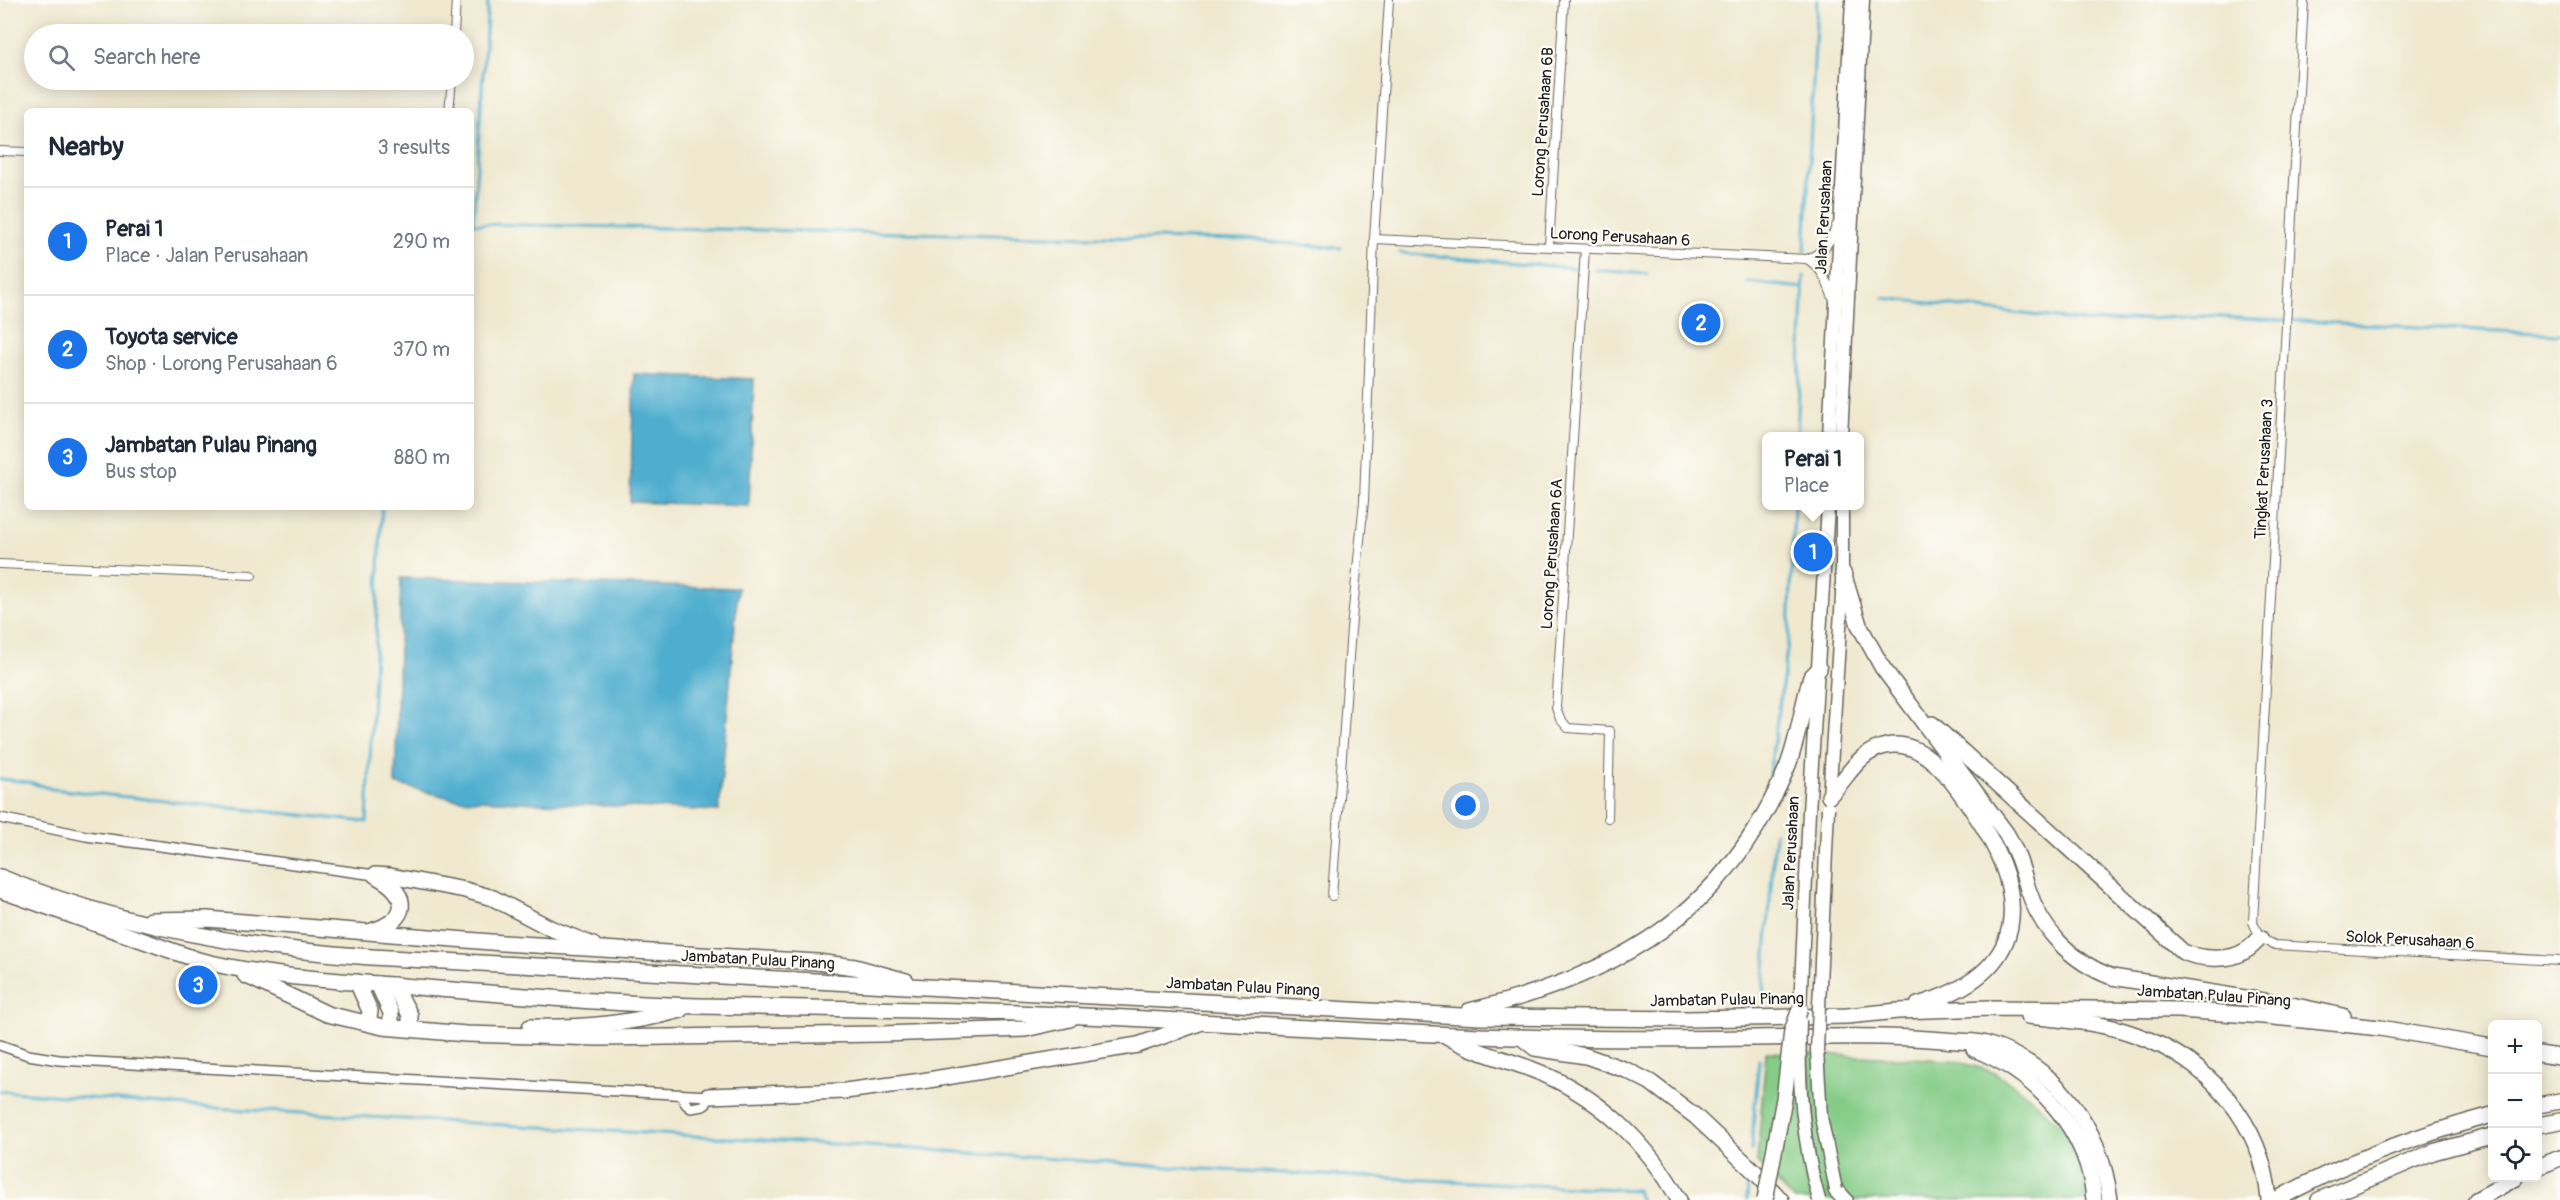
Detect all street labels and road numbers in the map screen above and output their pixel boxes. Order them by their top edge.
street label: Lorong Perusahaan 6B [1528,47,1558,197]
street label: Jalan Perusahaan [1811,159,1837,275]
street label: Lorong Perusahaan 6 [1549,223,1691,251]
street label: Tingkat Perusahaan 3 [2250,398,2278,540]
street label: Lorong Perusahaan 6A [1537,478,1567,630]
street label: Jalan Perusahaan [1778,795,1804,911]
street label: Solok Perusahaan 6 [2345,927,2475,953]
street label: Jambatan Pulau Pinang [681,946,835,974]
street label: Jambatan Pulau Pinang [1166,973,1320,1001]
street label: Jambatan Pulau Pinang [2136,981,2292,1011]
street label: Jambatan Pulau Pinang [1650,989,1804,1011]

